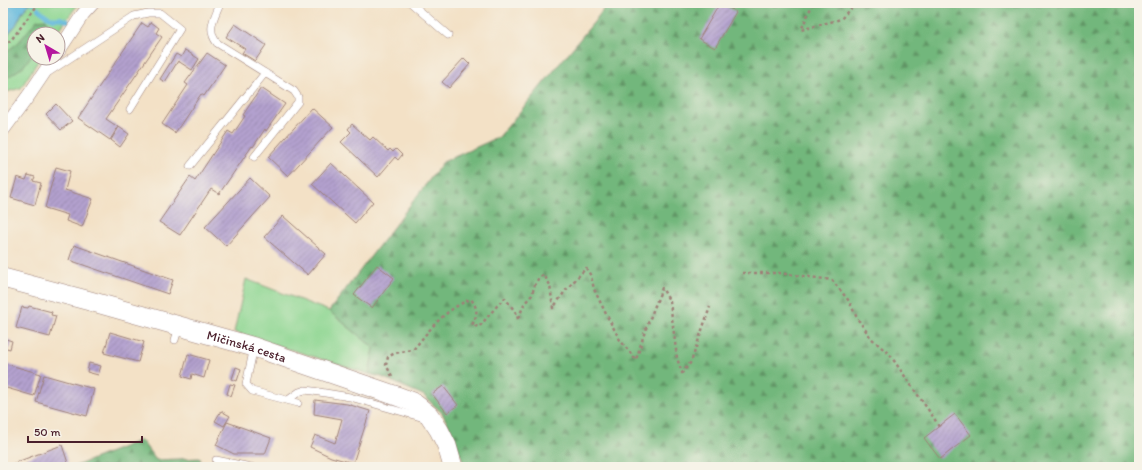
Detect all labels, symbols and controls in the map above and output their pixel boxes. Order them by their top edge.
north arrow [26,26,66,66]
text: N [33,31,47,46]
street label: Mičinská cesta [205,327,289,365]
scale bar [28,418,142,444]
text: 50 m [34,425,60,439]

